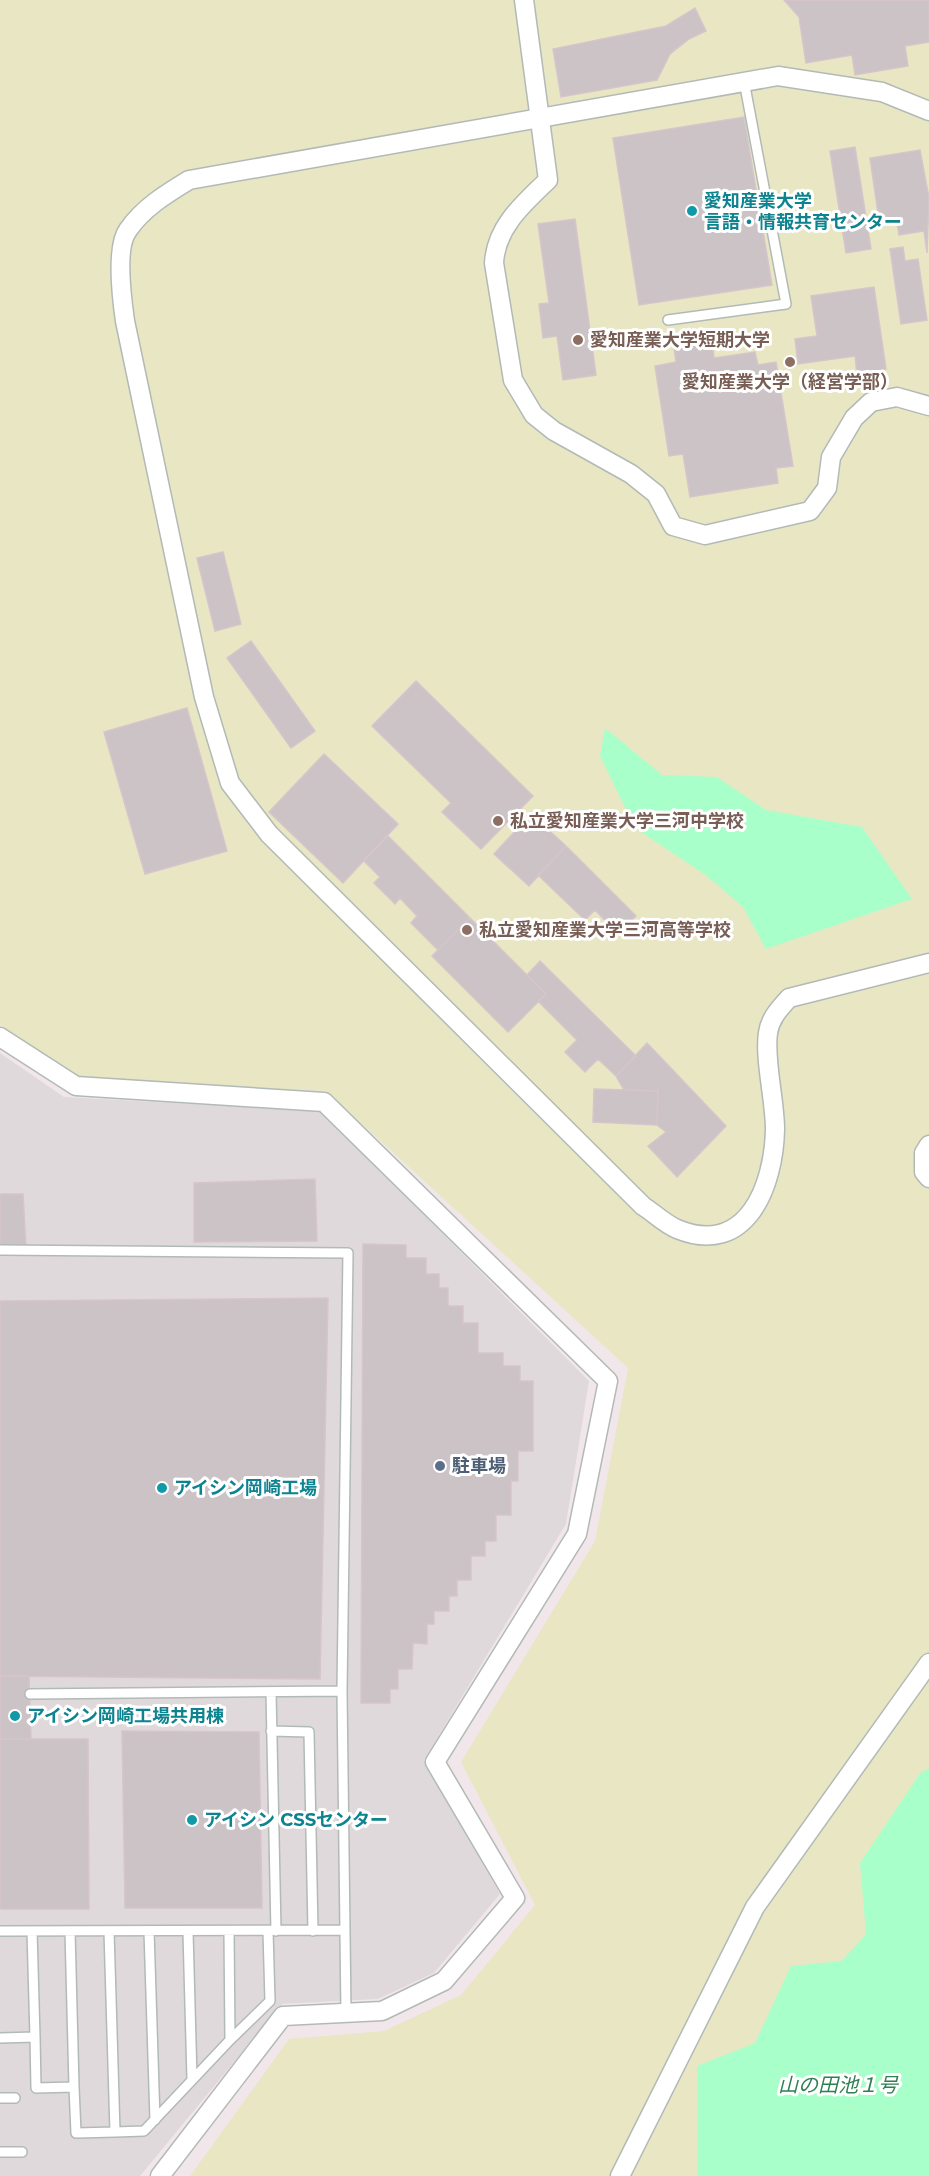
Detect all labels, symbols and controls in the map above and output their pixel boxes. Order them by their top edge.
place label: 愛知産業大学 言語・情報共育センター [704,190,902,233]
marker: 愛知産業大学 言語・情報共育センター [685,204,699,218]
place label: 愛知産業大学短期大学 [590,329,770,351]
marker: 愛知産業大学短期大学 [571,333,585,347]
marker: 愛知産業大学（経営学部） [783,355,797,369]
place label: 愛知産業大学（経営学部） [682,371,898,393]
place label: 私立愛知産業大学三河中学校 [510,810,744,832]
marker: 私立愛知産業大学三河中学校 [491,814,505,828]
place label: 私立愛知産業大学三河高等学校 [479,919,731,941]
marker: 私立愛知産業大学三河高等学校 [460,923,474,937]
place label: 駐車場 [452,1455,506,1477]
marker: 駐車場 [433,1459,447,1473]
place label: アイシン岡崎工場 [174,1477,317,1499]
marker: アイシン岡崎工場 [155,1481,169,1495]
place label: アイシン岡崎工場共用棟 [27,1705,224,1727]
marker: アイシン岡崎工場共用棟 [8,1709,22,1723]
place label: アイシン CSSセンター [204,1809,388,1831]
marker: アイシン CSSセンター [185,1813,199,1827]
water label: 山の田池１号 [778,2073,900,2097]

